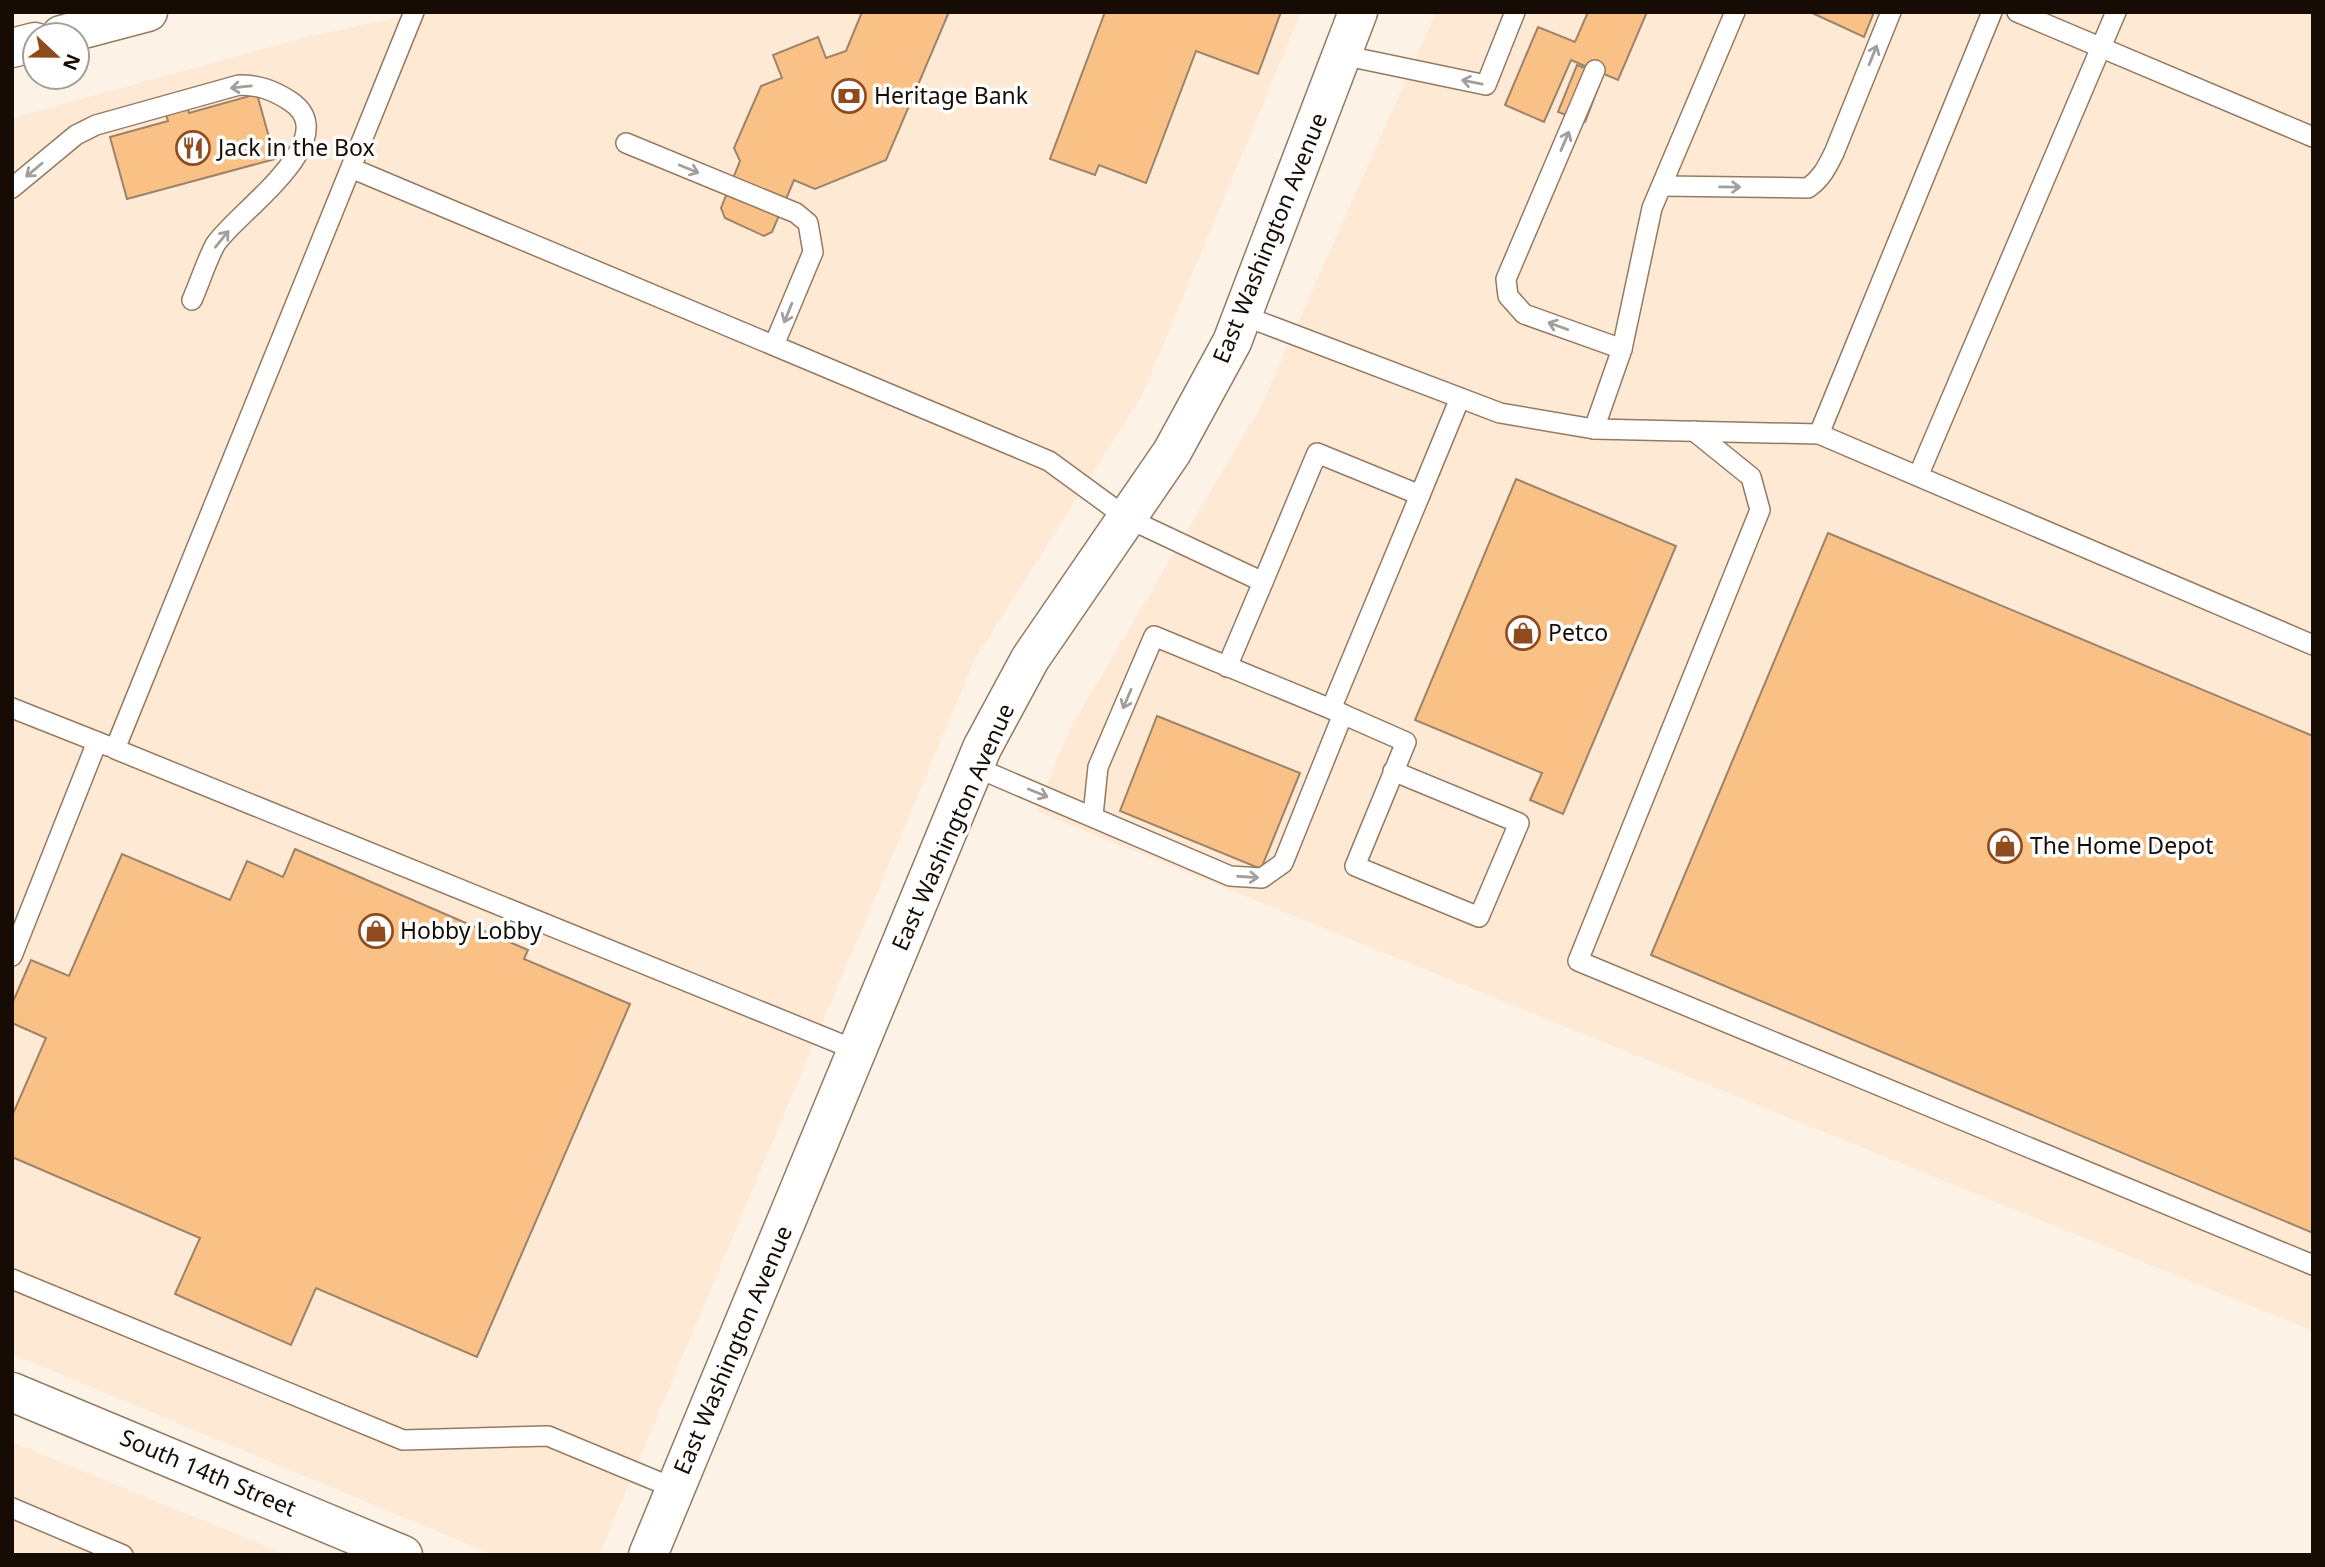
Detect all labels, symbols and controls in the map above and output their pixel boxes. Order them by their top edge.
north arrow [21,21,91,91]
one-way arrow [1868,45,1881,67]
text: N [57,50,87,74]
one-way arrow [1461,74,1484,88]
bank icon: Heritage Bank [830,77,868,115]
place label: Heritage Bank [874,79,1029,111]
one-way arrow [230,80,253,93]
street label: East Washington Avenue [1204,108,1334,368]
restaurant icon: Jack in the Box [174,129,212,167]
place label: Jack in the Box [216,131,375,163]
one-way arrow [1559,131,1572,152]
one-way arrow [25,162,43,178]
one-way arrow [677,163,699,176]
one-way arrow [1718,180,1741,194]
one-way arrow [214,230,229,248]
one-way arrow [781,302,794,323]
one-way arrow [1547,319,1569,331]
shop icon: Petco [1504,614,1542,652]
place label: Petco [1548,616,1608,648]
one-way arrow [1120,688,1133,710]
street label: East Washington Avenue [883,698,1021,955]
one-way arrow [1027,787,1049,800]
shop icon: The Home Depot [1986,827,2024,865]
place label: The Home Depot [2030,829,2214,861]
one-way arrow [1237,871,1259,884]
shop icon: Hobby Lobby [357,912,395,950]
place label: Hobby Lobby [400,914,542,946]
street label: East Washington Avenue [665,1220,799,1479]
street label: South 14th Street [115,1421,301,1524]

